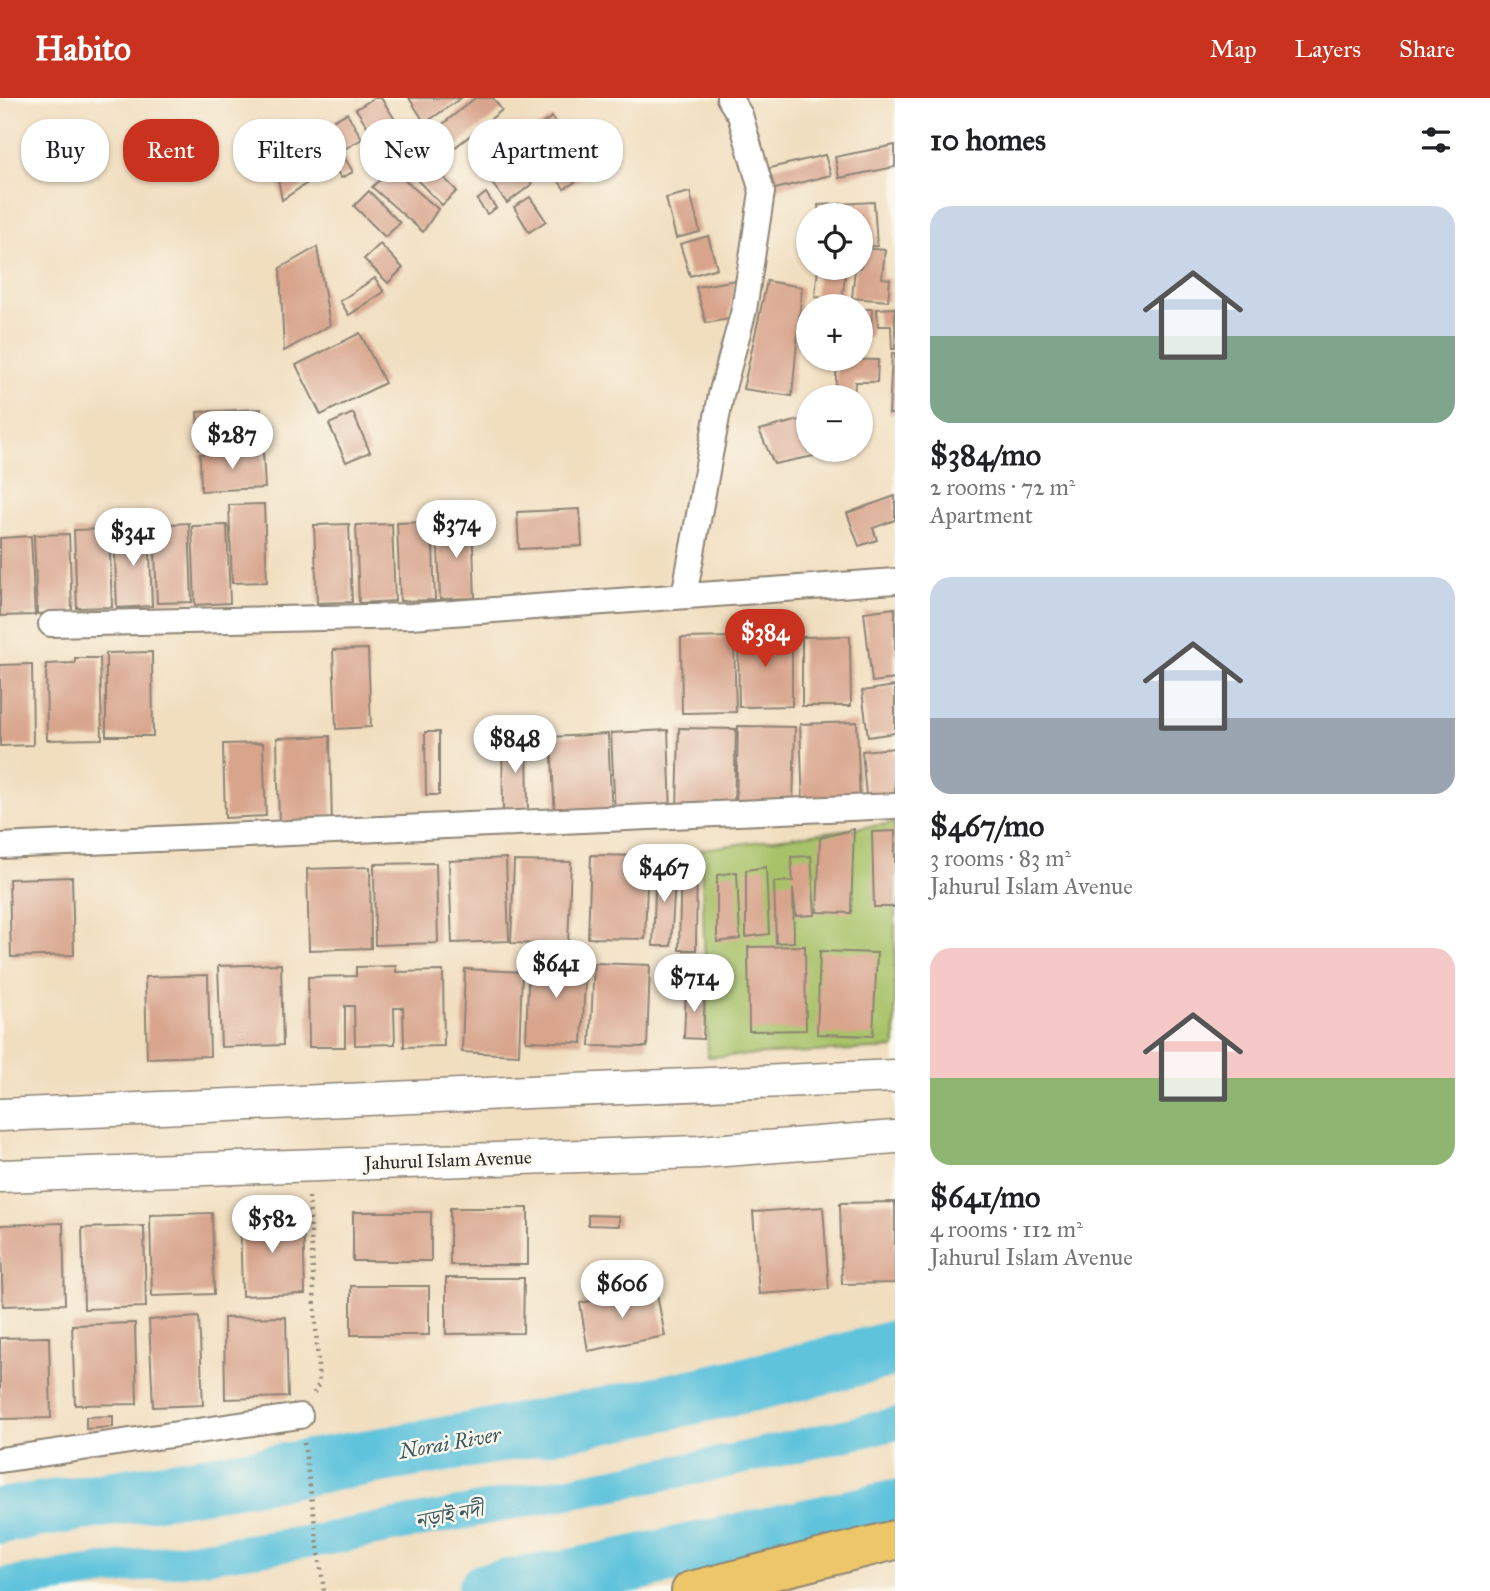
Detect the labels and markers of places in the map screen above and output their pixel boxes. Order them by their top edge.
pin: $287 [191,412,273,471]
pin: $374 [415,500,497,560]
pin: $341 [92,508,174,568]
pin: $384 [724,610,806,669]
pin: $848 [474,716,556,775]
pin: $467 [623,844,705,904]
pin: $641 [515,940,597,1000]
pin: $714 [653,954,735,1014]
pin: $582 [231,1196,313,1255]
pin: $606 [581,1260,663,1320]

